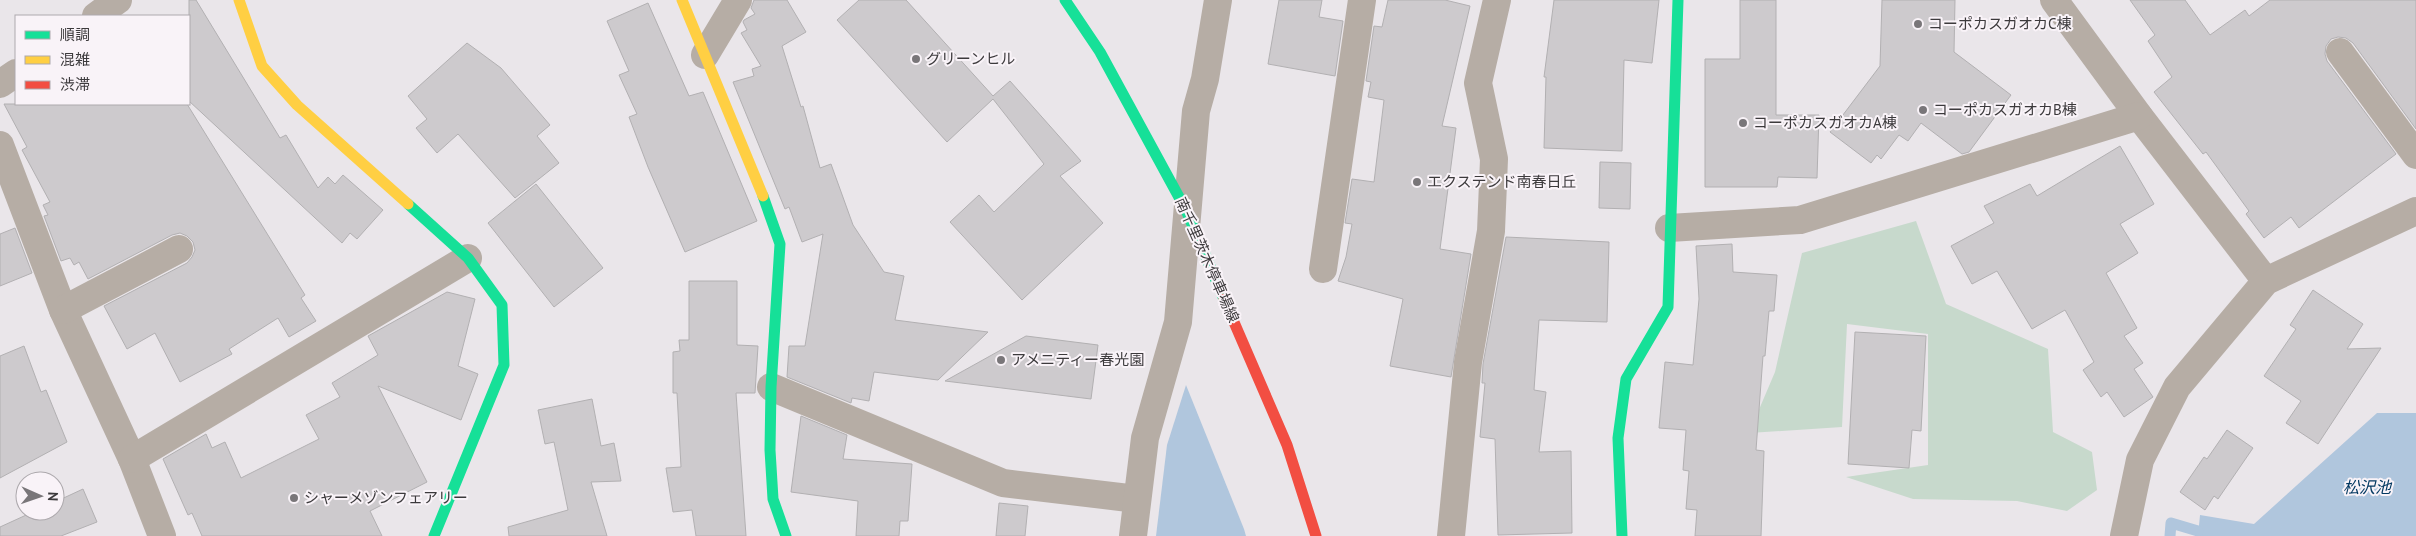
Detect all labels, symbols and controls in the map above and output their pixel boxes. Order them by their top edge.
place label: コーポカスガオカC棟 [1928,14,2072,33]
legend [15,15,190,105]
marker: コーポカスガオカC棟 [1912,18,1924,30]
text: 順調 [60,25,90,44]
place label: グリーンヒル [926,49,1015,68]
text: 混雑 [60,50,90,69]
marker: グリーンヒル [910,53,922,65]
text: 渋滞 [60,75,90,94]
place label: コーポカスガオカB棟 [1933,100,2077,119]
marker: コーポカスガオカB棟 [1917,104,1929,116]
place label: コーポカスガオカA棟 [1753,113,1897,132]
marker: コーポカスガオカA棟 [1737,117,1749,129]
place label: エクステンド南春日丘 [1427,172,1577,191]
marker: エクステンド南春日丘 [1411,176,1423,188]
street label: 南千里茨木停車場線 [1171,194,1244,325]
place label: アメニティー春光園 [1011,350,1144,369]
marker: アメニティー春光園 [995,354,1007,366]
north arrow [15,471,65,521]
water label: 松沢池 [2343,477,2393,497]
place label: シャーメゾンフェアリー [304,488,468,507]
text: N [44,492,62,501]
marker: シャーメゾンフェアリー [288,492,300,504]

